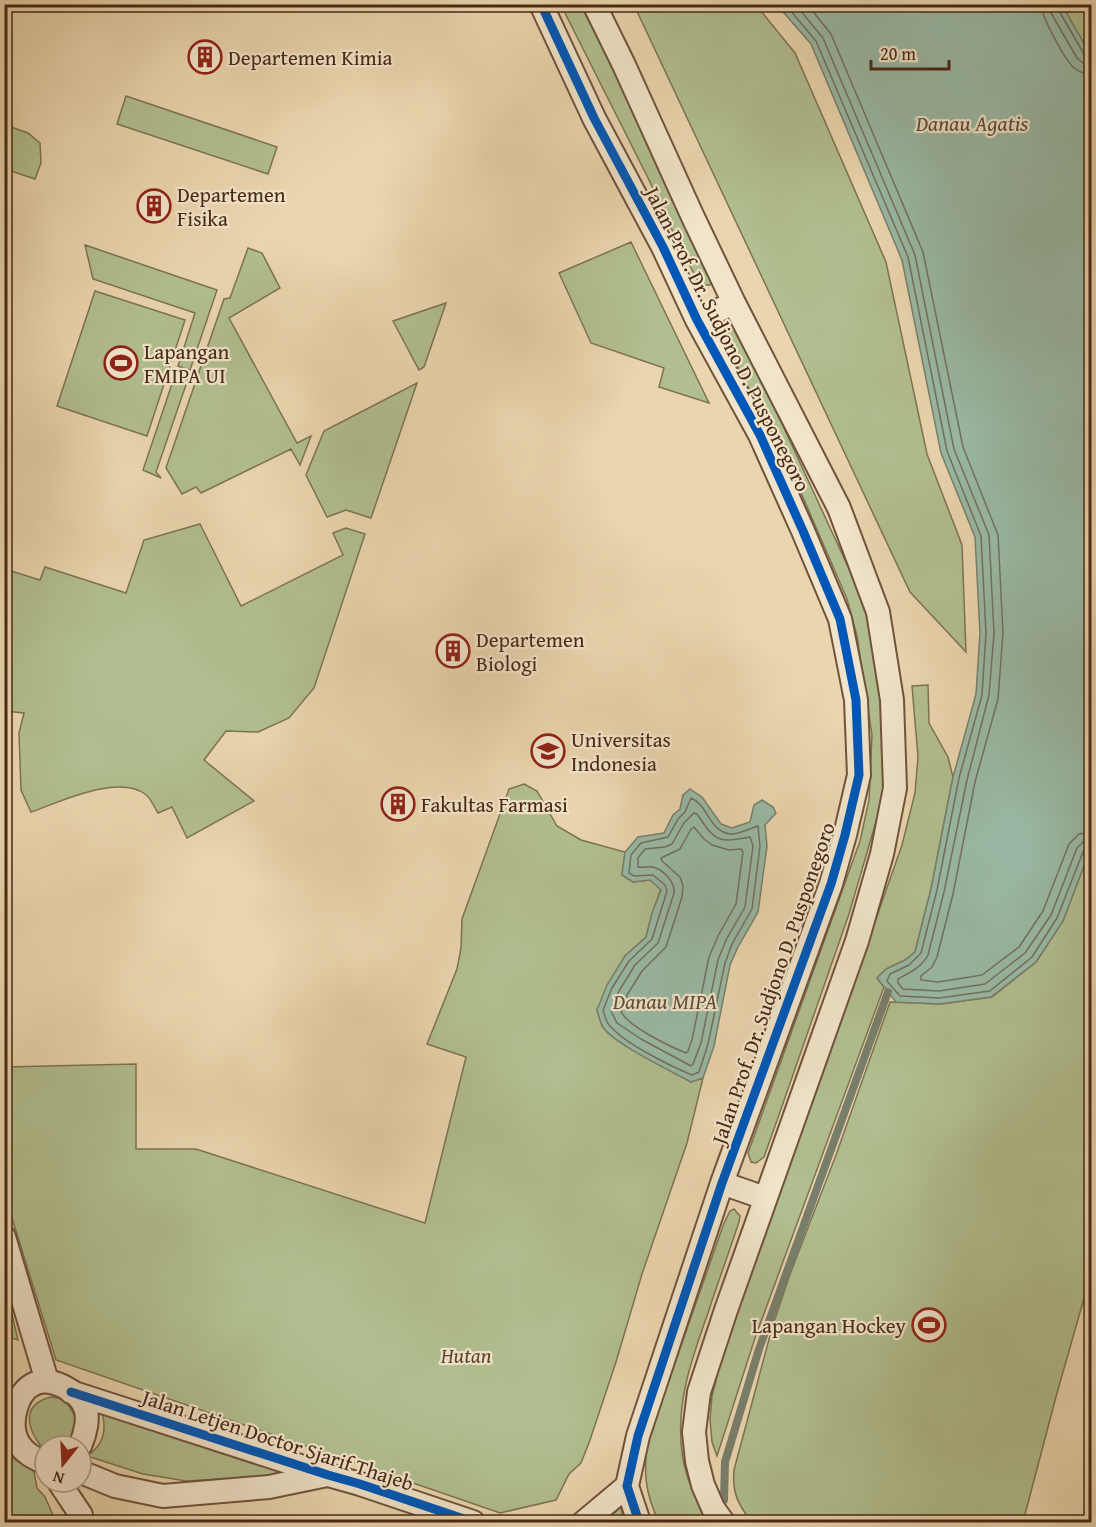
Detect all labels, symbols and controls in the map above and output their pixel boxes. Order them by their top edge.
scale bar [871,33,949,71]
building icon: Departemen Kimia [187,39,223,75]
text: 20 m [880,40,916,67]
place label: Departemen Kimia [228,42,393,73]
water label: Danau Agatis [915,107,1028,139]
street label: Jalan Prof. Dr. Sudjono D. Pusponegoro [636,178,819,497]
place label: Departemen Fisika [177,179,286,234]
building icon: Departemen Fisika [136,188,172,224]
place label: Lapangan FMIPA UI [144,336,230,391]
sports icon: Lapangan FMIPA UI [103,345,139,381]
place label: Departemen Biologi [476,624,585,679]
building icon: Departemen Biologi [435,633,471,669]
place label: Universitas Indonesia [571,724,671,779]
school or university icon: Universitas Indonesia [530,733,566,769]
building icon: Fakultas Farmasi [380,786,416,822]
place label: Fakultas Farmasi [421,789,568,820]
street label: Jalan Prof. Dr. Sudjono D. Pusponegoro [702,818,843,1151]
water label: Danau MIPA [612,985,717,1017]
sports icon: Lapangan Hockey [911,1307,947,1343]
place label: Lapangan Hockey [752,1310,907,1341]
park label: Hutan [440,1340,492,1371]
street label: Jalan Letjen Doctor Sjarif Thajeb [135,1380,418,1499]
north arrow [33,1434,93,1494]
text: N [49,1465,67,1491]

